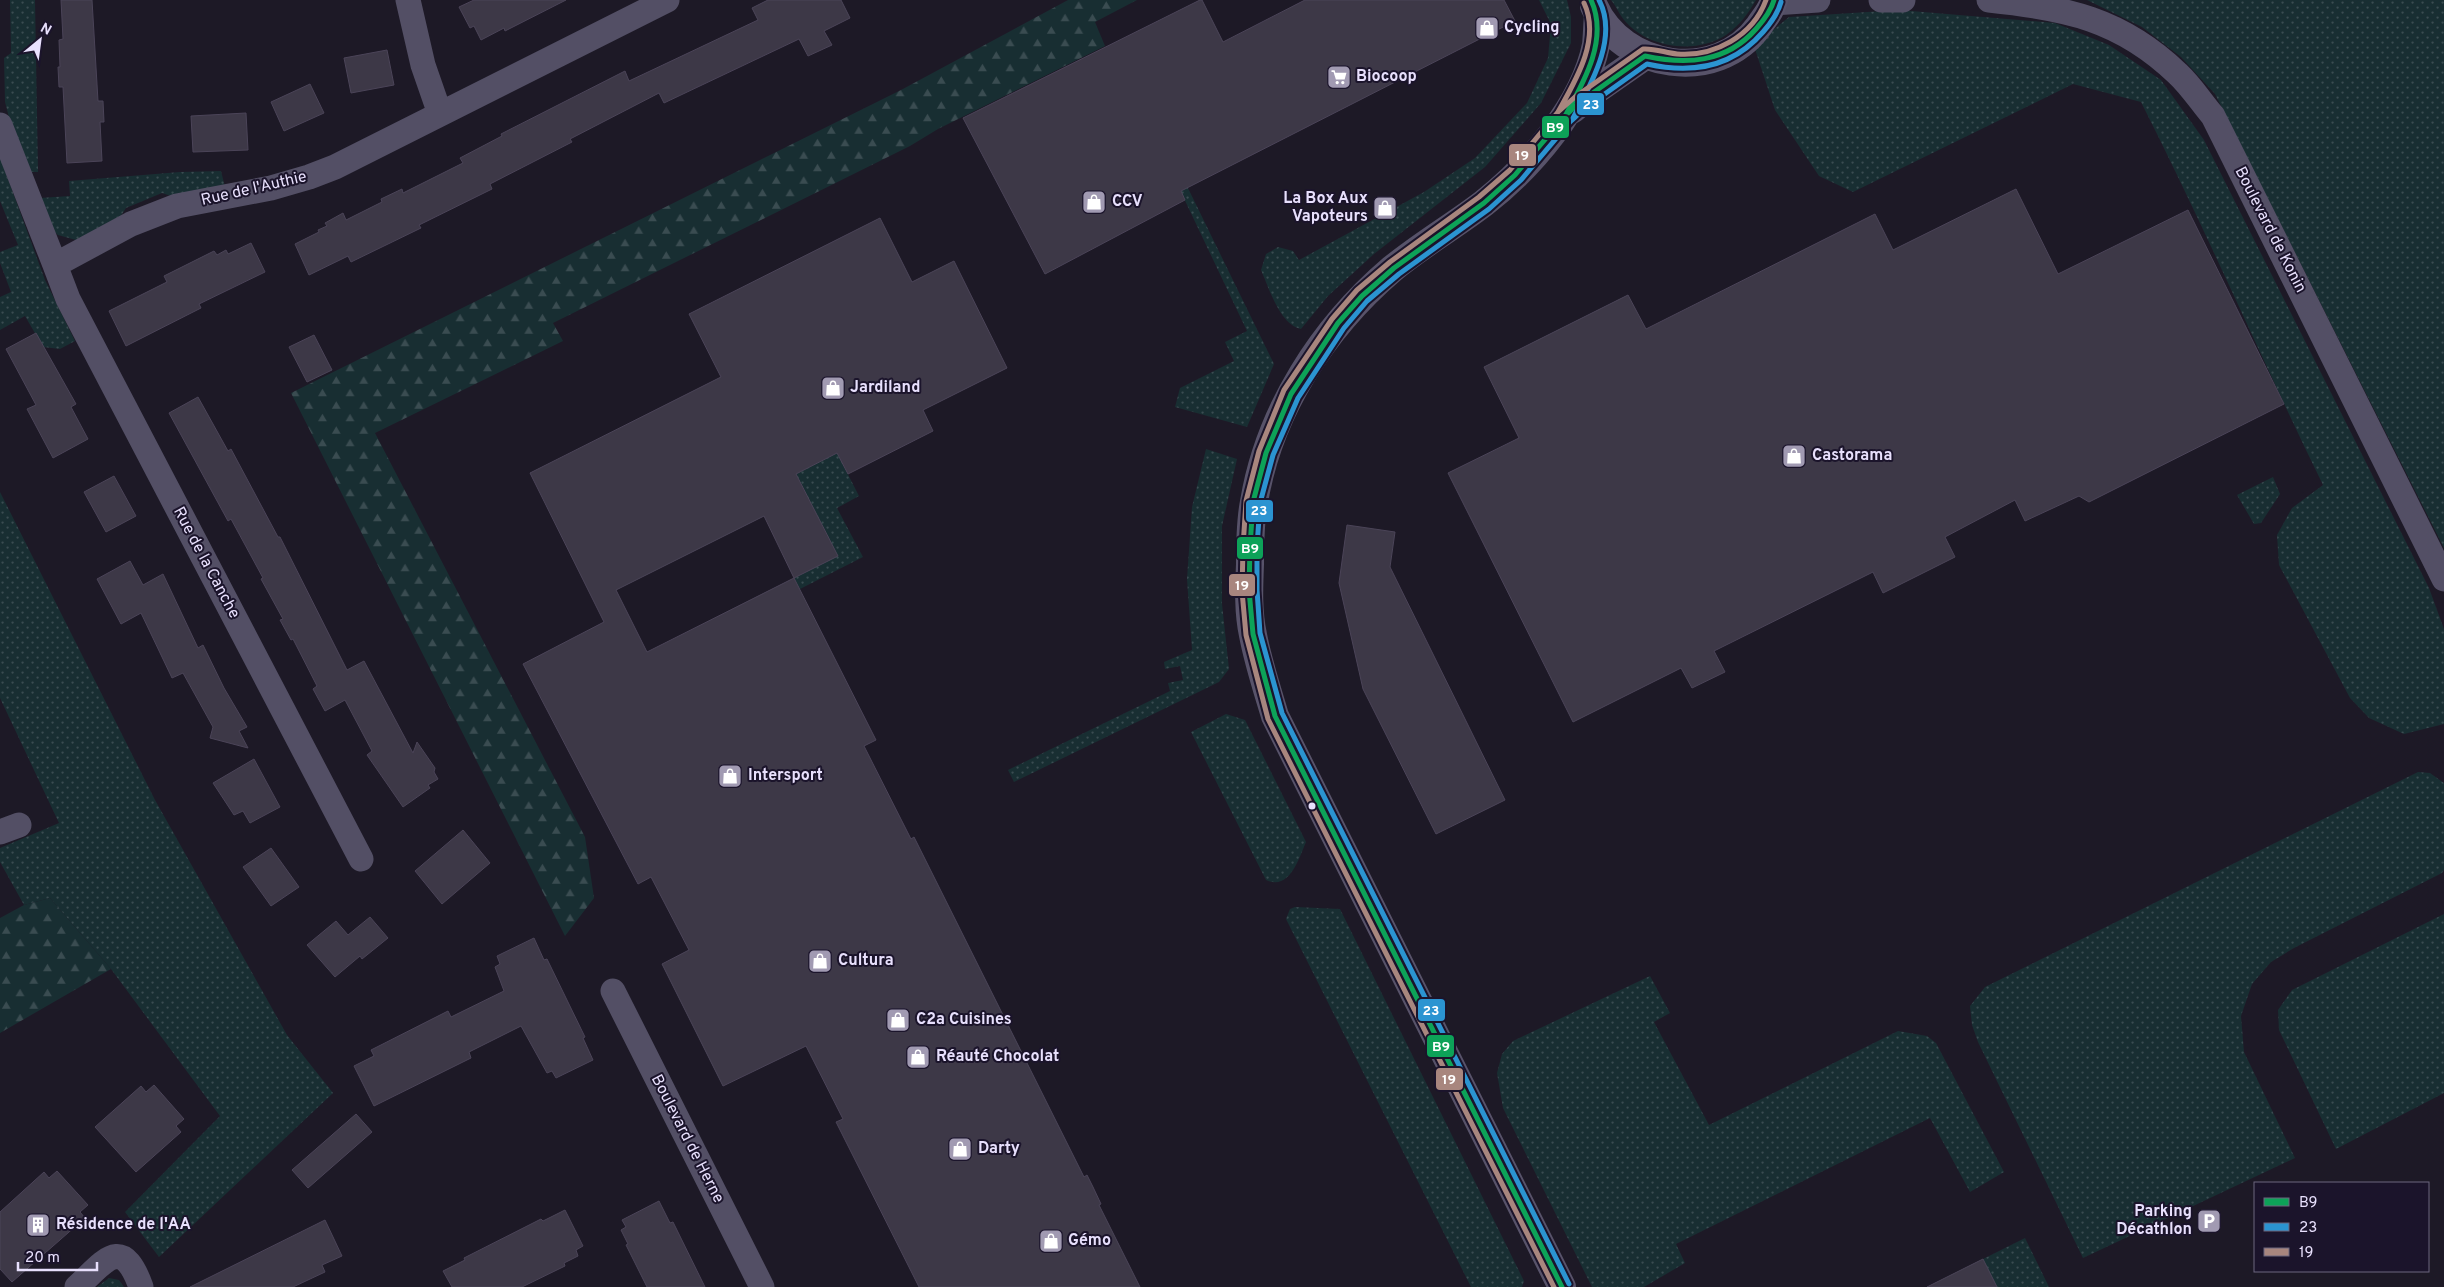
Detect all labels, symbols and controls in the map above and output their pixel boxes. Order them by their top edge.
north arrow [15,15,65,65]
shop icon: Cycling [1474,15,1500,41]
place label: Cycling [1504,18,1560,38]
text: N [37,20,54,40]
supermarket icon: Biocoop [1326,64,1352,90]
place label: Biocoop [1356,67,1417,87]
line badge: 23 [1576,92,1605,116]
text: 23 [1583,97,1599,114]
line badge: B9 [1541,115,1570,139]
text: B9 [1546,120,1564,137]
line badge: 19 [1508,143,1537,167]
text: 19 [1515,148,1529,165]
street label: Boulevard de Konin [2230,164,2310,296]
street label: Rue de l'Authie [199,167,309,211]
shop icon: CCV [1081,189,1107,215]
place label: La Box Aux Vapoteurs [1283,189,1368,227]
place label: CCV [1112,192,1143,212]
shop icon: La Box Aux Vapoteurs [1372,195,1398,221]
shop icon: Jardiland [820,375,846,401]
place label: Jardiland [850,378,920,398]
shop icon: Castorama [1781,443,1807,469]
place label: Castorama [1812,446,1892,466]
line badge: 23 [1245,499,1274,523]
text: 23 [1251,503,1267,520]
street label: Rue de la Canche [168,504,244,622]
line badge: B9 [1236,536,1264,560]
text: B9 [1241,541,1259,558]
line badge: 19 [1228,573,1256,597]
text: 19 [1235,578,1249,595]
shop icon: Intersport [717,763,743,789]
place label: Intersport [748,766,823,786]
unlabelled marker [1307,801,1317,811]
shop icon: Cultura [807,948,833,974]
place label: Cultura [838,951,894,971]
line badge: 23 [1417,998,1446,1022]
text: 23 [1423,1003,1439,1020]
shop icon: C2a Cuisines [885,1007,911,1033]
place label: C2a Cuisines [916,1010,1012,1030]
line badge: B9 [1426,1034,1455,1058]
text: B9 [1432,1039,1450,1056]
shop icon: Réauté Chocolat [905,1044,931,1070]
place label: Réauté Chocolat [936,1047,1059,1067]
line badge: 19 [1435,1067,1464,1091]
street label: Boulevard de Herne [646,1071,728,1207]
text: 19 [1442,1072,1456,1089]
shop icon: Darty [947,1136,973,1162]
place label: Darty [978,1139,1020,1159]
legend [2254,1182,2429,1272]
text: B9 [2299,1194,2318,1213]
place label: Parking Décathlon [2116,1202,2192,1240]
parking icon: Parking Décathlon [2196,1208,2222,1234]
building icon: Résidence de l'AA [25,1212,51,1238]
place label: Résidence de l'AA [56,1215,191,1235]
text: 23 [2299,1219,2317,1238]
shop icon: Gémo [1038,1228,1064,1254]
place label: Gémo [1068,1231,1111,1251]
scale bar [18,1240,96,1272]
text: 19 [2299,1244,2314,1263]
text: 20 m [25,1249,60,1268]

